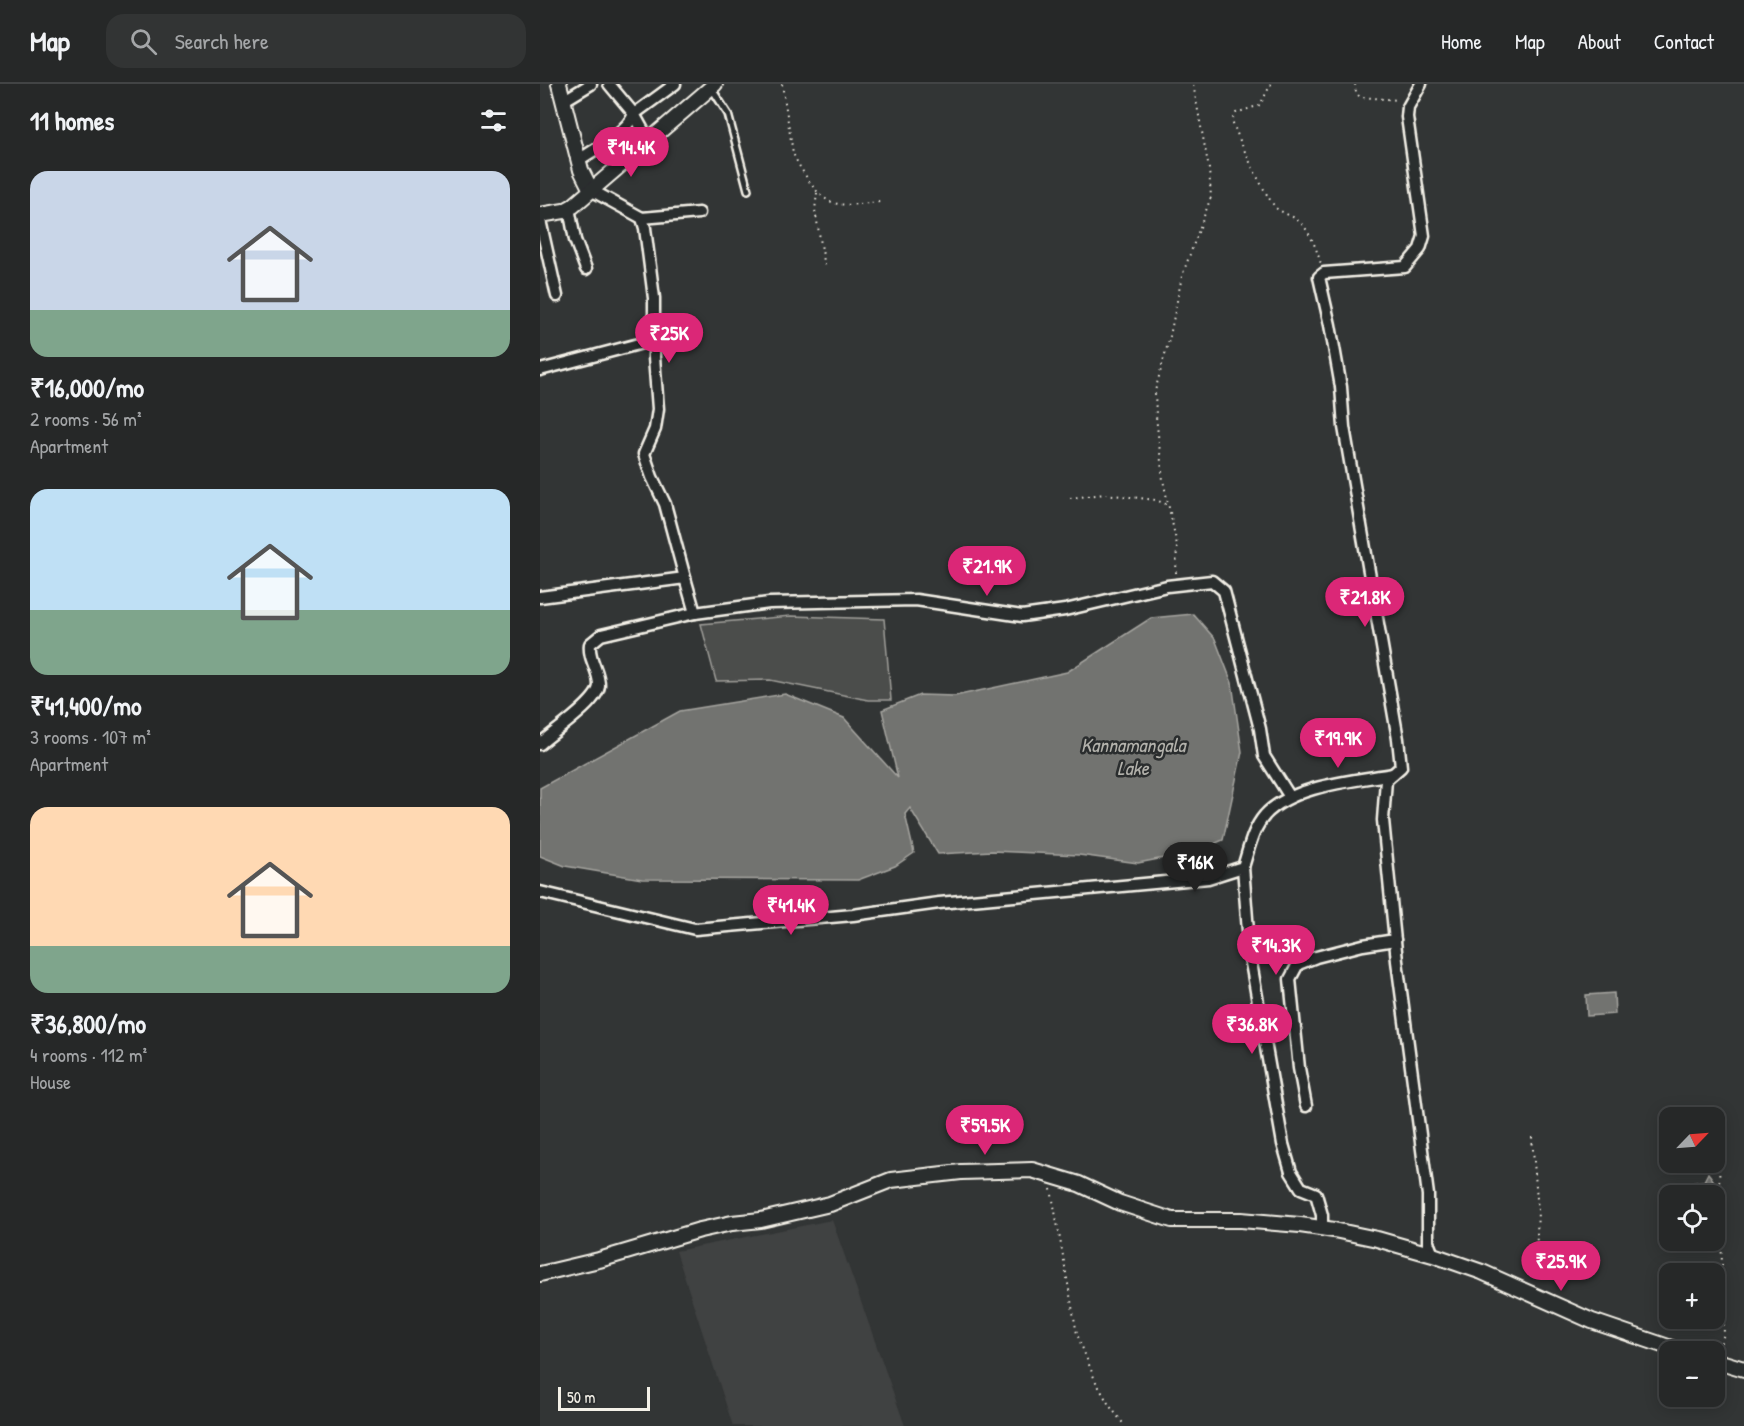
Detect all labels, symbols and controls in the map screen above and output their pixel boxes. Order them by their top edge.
search box [106,14,526,68]
text: Map [30,22,70,60]
icon: search [127,25,160,58]
text: Search here [175,26,269,56]
text: Home [1441,27,1482,56]
text: Map [1515,27,1545,56]
text: About [1578,27,1621,56]
text: Contact [1654,27,1714,56]
text: 11 homes [30,103,114,138]
icon: filters [477,104,510,137]
pin: ₹14.4K [582,127,680,178]
text: ₹14.4K [607,133,655,160]
icon: home [216,210,324,318]
pin: ₹25K [633,313,705,364]
text: ₹25K [649,319,689,346]
text: ₹16,000/mo [30,370,144,405]
text: 2 rooms · 56 m² [30,405,142,432]
text: Apartment [30,432,108,459]
icon: home [216,528,324,636]
pin: ₹21.9K [938,546,1036,597]
text: ₹21.9K [962,552,1012,579]
pin: ₹21.8K [1316,577,1414,628]
text: ₹21.8K [1339,583,1391,610]
text: ₹41,400/mo [30,688,142,723]
pin: ₹19.9K [1289,718,1387,769]
text: 3 rooms · 107 m² [30,723,151,750]
text: ₹19.9K [1314,724,1362,751]
water label: Kannamangala Lake [1081,731,1187,781]
text: Apartment [30,750,108,777]
pin: ₹16K [1159,842,1231,893]
icon: home [216,846,324,954]
text: ₹16K [1176,848,1214,875]
pin: ₹41.4K [742,885,840,936]
text: ₹41.4K [767,891,815,918]
pin: ₹14.3K [1227,925,1325,976]
text: ₹14.3K [1251,931,1301,958]
pin: ₹36.8K [1203,1004,1301,1055]
text: ₹36,800/mo [30,1006,146,1041]
text: ₹36.8K [1226,1010,1278,1037]
text: 4 rooms · 112 m² [30,1041,147,1068]
text: House [30,1068,71,1095]
pin: ₹59.5K [936,1105,1034,1156]
north arrow [1659,1107,1725,1173]
map controls [1659,1107,1725,1407]
text: ₹59.5K [960,1111,1010,1138]
button: locate [1659,1185,1725,1251]
pin: ₹25.9K [1512,1241,1610,1292]
text: ₹25.9K [1535,1247,1587,1274]
button: + [1659,1263,1725,1329]
button: − [1659,1341,1725,1407]
scale bar [558,1384,650,1412]
text: 50 m [567,1386,596,1408]

